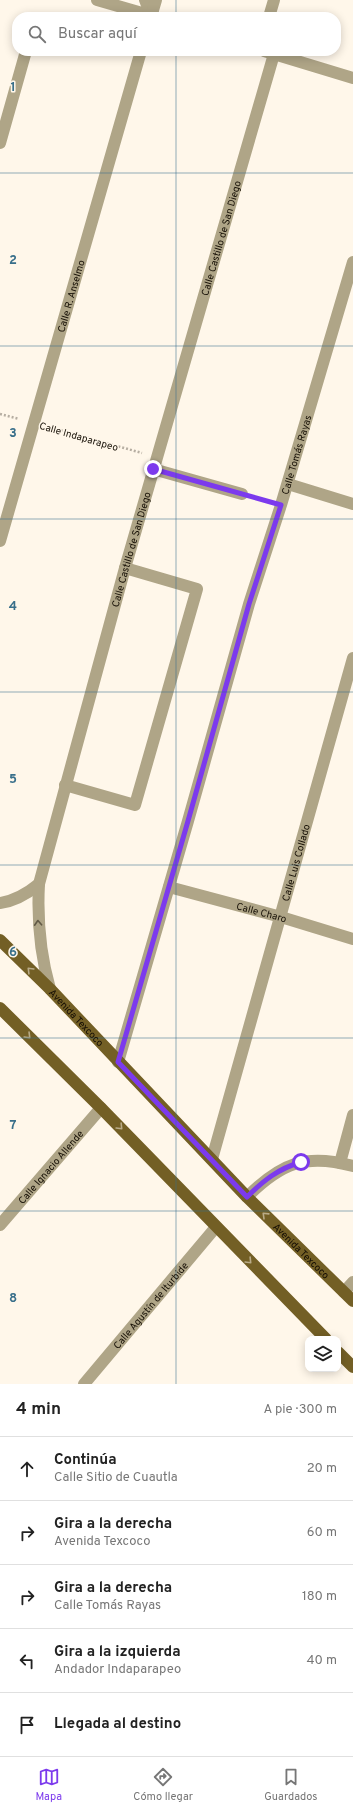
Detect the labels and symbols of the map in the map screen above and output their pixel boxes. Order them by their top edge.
text: 1 [10,80,16,96]
street label: Calle Castillo de San Diego [199,179,245,298]
text: 2 [9,253,17,269]
street label: Calle R. Anselmo [55,258,89,334]
street label: Calle Tomás Rayas [279,413,315,496]
street label: Calle Indaparapeo [38,420,120,455]
text: 3 [9,426,17,442]
route end [144,460,162,478]
street label: Calle Castillo de San Diego [110,490,155,609]
text: 4 [9,599,17,615]
text: 5 [9,772,17,788]
street label: Calle Luis Collado [280,822,314,903]
street label: Calle Charo [235,900,288,926]
one-way arrow [34,920,43,927]
text: 6 [9,945,17,961]
one-way arrow [27,967,35,975]
street label: Avenida Texcoco [45,987,106,1050]
one-way arrow [23,1031,31,1038]
text: 7 [10,1118,17,1134]
one-way arrow [115,1122,123,1130]
street label: Calle Ignacio Allende [16,1128,87,1207]
route start [292,1153,310,1171]
one-way arrow [262,1212,270,1220]
street label: Avenida Texcoco [269,1221,332,1283]
one-way arrow [244,1256,252,1264]
street label: Calle Agustín de Iturbide [111,1260,192,1352]
text: 8 [9,1291,17,1307]

